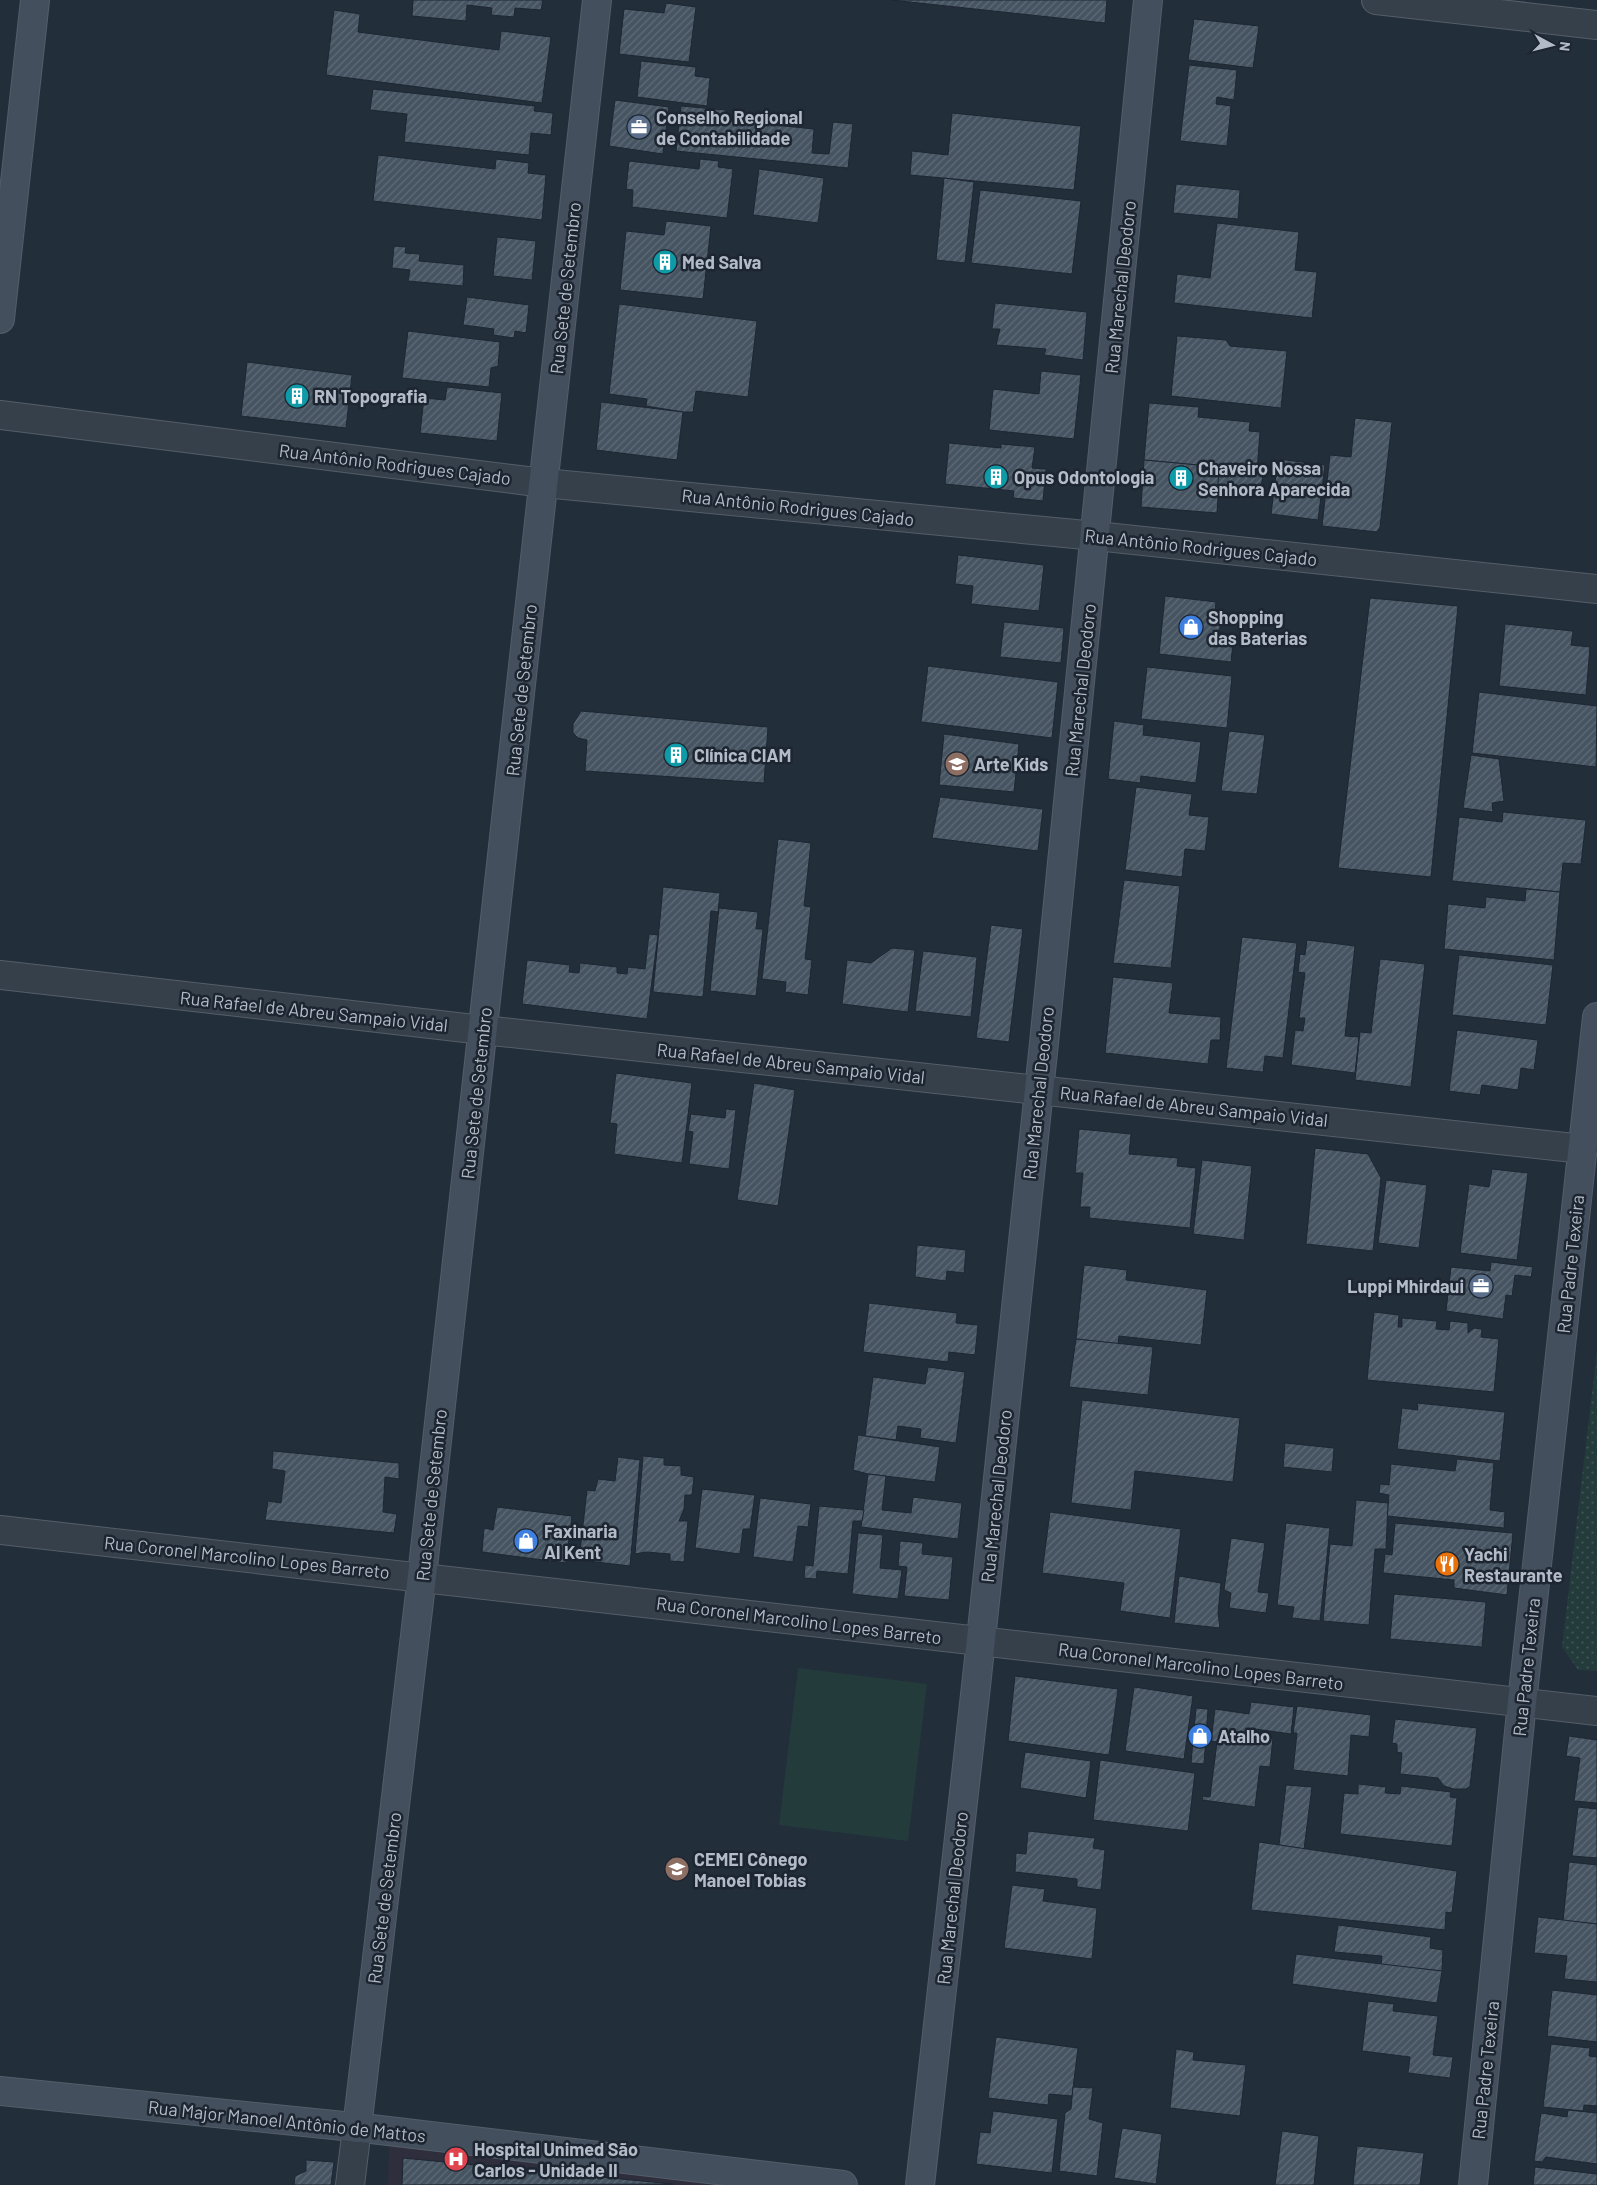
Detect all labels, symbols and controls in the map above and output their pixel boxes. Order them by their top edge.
north arrow [1527,20,1577,70]
text: N [1556,41,1574,52]
place label: Conselho Regional de Contabilidade [656,106,803,149]
office icon: Conselho Regional de Contabilidade [626,114,652,140]
street label: Rua Marechal Deodoro [1100,199,1140,375]
street label: Rua Sete de Setembro [545,201,585,375]
building icon: Med Salva [652,249,678,275]
place label: Med Salva [682,251,761,273]
building icon: RN Topografia [284,383,310,409]
place label: RN Topografia [314,385,427,407]
street label: Rua Antônio Rodrigues Cajado [278,439,512,489]
place label: Chaveiro Nossa Senhora Aparecida [1198,457,1350,500]
building icon: Opus Odontologia [983,464,1009,490]
building icon: Chaveiro Nossa Senhora Aparecida [1168,465,1194,491]
place label: Opus Odontologia [1014,466,1154,488]
street label: Rua Antônio Rodrigues Cajado [681,484,915,530]
street label: Rua Antônio Rodrigues Cajado [1084,524,1318,570]
street label: Rua Marechal Deodoro [1060,602,1100,778]
street label: Rua Sete de Setembro [501,603,541,777]
place label: Shopping das Baterias [1208,606,1307,649]
shop icon: Shopping das Baterias [1178,614,1204,640]
building icon: Clínica CIAM [663,742,689,768]
place label: Clínica CIAM [694,744,791,766]
school or university icon: Arte Kids [944,751,970,777]
place label: Arte Kids [974,753,1048,775]
street label: Rua Rafael de Abreu Sampaio Vidal [179,986,449,1036]
street label: Rua Marechal Deodoro [1018,1005,1058,1181]
street label: Rua Sete de Setembro [456,1006,496,1180]
street label: Rua Rafael de Abreu Sampaio Vidal [656,1038,926,1088]
street label: Rua Rafael de Abreu Sampaio Vidal [1059,1081,1329,1131]
street label: Rua Padre Texeira [1552,1194,1588,1334]
office icon: Luppi Mhirdaui [1468,1273,1494,1299]
place label: Luppi Mhirdaui [1347,1275,1464,1297]
street label: Rua Sete de Setembro [411,1408,451,1582]
street label: Rua Marechal Deodoro [976,1408,1016,1584]
place label: Faxinaria Al Kent [544,1520,617,1563]
shop icon: Faxinaria Al Kent [513,1528,539,1554]
street label: Rua Coronel Marcolino Lopes Barreto [103,1531,391,1583]
place label: Yachi Restaurante [1464,1543,1563,1586]
restaurant icon: Yachi Restaurante [1434,1551,1460,1577]
street label: Rua Coronel Marcolino Lopes Barreto [655,1592,943,1648]
street label: Rua Padre Texeira [1508,1597,1544,1737]
street label: Rua Coronel Marcolino Lopes Barreto [1057,1638,1345,1694]
shop icon: Atalho [1187,1723,1213,1749]
place label: Atalho [1218,1725,1270,1747]
street label: Rua Marechal Deodoro [932,1810,972,1986]
street label: Rua Sete de Setembro [363,1811,405,1985]
place label: CEMEI Cônego Manoel Tobias [694,1848,808,1891]
school or university icon: CEMEI Cônego Manoel Tobias [664,1856,690,1882]
street label: Rua Padre Texeira [1467,2000,1503,2140]
street label: Rua Major Manoel Antônio de Mattos [147,2095,427,2147]
place label: Hospital Unimed São Carlos - Unidade II [474,2138,638,2181]
hospital icon: Hospital Unimed São Carlos - Unidade II [443,2146,469,2172]

